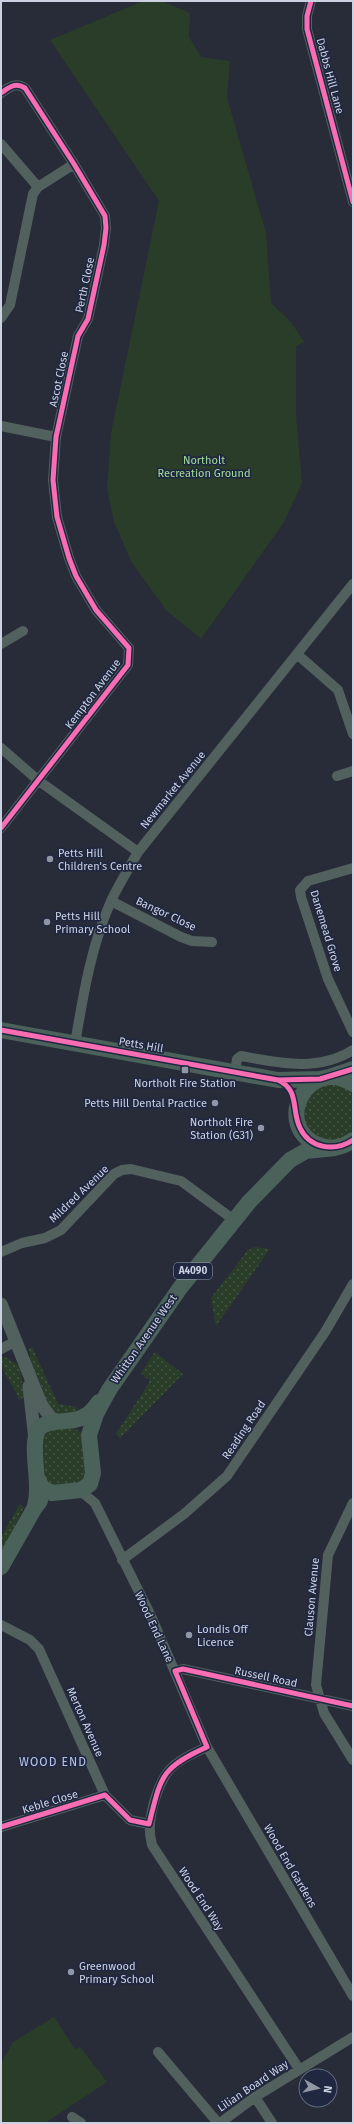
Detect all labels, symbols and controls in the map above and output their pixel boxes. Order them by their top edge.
street label: Dabbs Hill Lane [314,37,346,115]
street label: Perth Close [73,256,97,314]
street label: Ascot Close [47,350,71,408]
park label: Northolt Recreation Ground [157,454,251,480]
street label: Kempton Avenue [62,656,124,732]
street label: Newmarket Avenue [138,749,208,831]
place label: Petts Hill Children's Centre [58,847,142,873]
marker: Petts Hill Children's Centre [45,854,55,864]
street label: Danemead Grove [307,889,345,973]
street label: Bangor Close [134,894,198,934]
place label: Petts Hill Primary School [55,910,130,936]
marker: Petts Hill Primary School [42,917,52,927]
street label: Petts Hill [118,1035,164,1055]
marker: Northolt Fire Station [180,1065,190,1075]
place label: Northolt Fire Station [134,1077,236,1090]
place label: Petts Hill Dental Practice [84,1097,207,1110]
marker: Petts Hill Dental Practice [210,1098,220,1108]
place label: Northolt Fire Station (G31) [190,1116,253,1142]
marker: Northolt Fire Station (G31) [256,1123,266,1133]
street label: Mildred Avenue [47,1162,111,1226]
road number: A4090 [174,1263,212,1279]
street label: Whitton Avenue West [108,1292,180,1386]
street label: Reading Road [219,1398,269,1462]
street label: Clauson Avenue [302,1557,322,1637]
street label: Wood End Lane [132,1589,176,1665]
place label: Londis Off Licence [197,1623,249,1649]
marker: Londis Off Licence [184,1630,194,1640]
street label: Russell Road [233,1664,299,1690]
street label: Merton Avenue [64,1685,106,1759]
district label: WOOD END [19,1755,87,1769]
street label: Keble Close [21,1787,79,1817]
street label: Wood End Gardens [261,1822,319,1910]
street label: Wood End Way [176,1865,227,1934]
place label: Greenwood Primary School [79,1960,154,1986]
marker: Greenwood Primary School [66,1967,76,1977]
street label: Lilian Board Way [215,2057,291,2114]
north arrow [298,2068,338,2108]
text: N [320,2085,334,2094]

